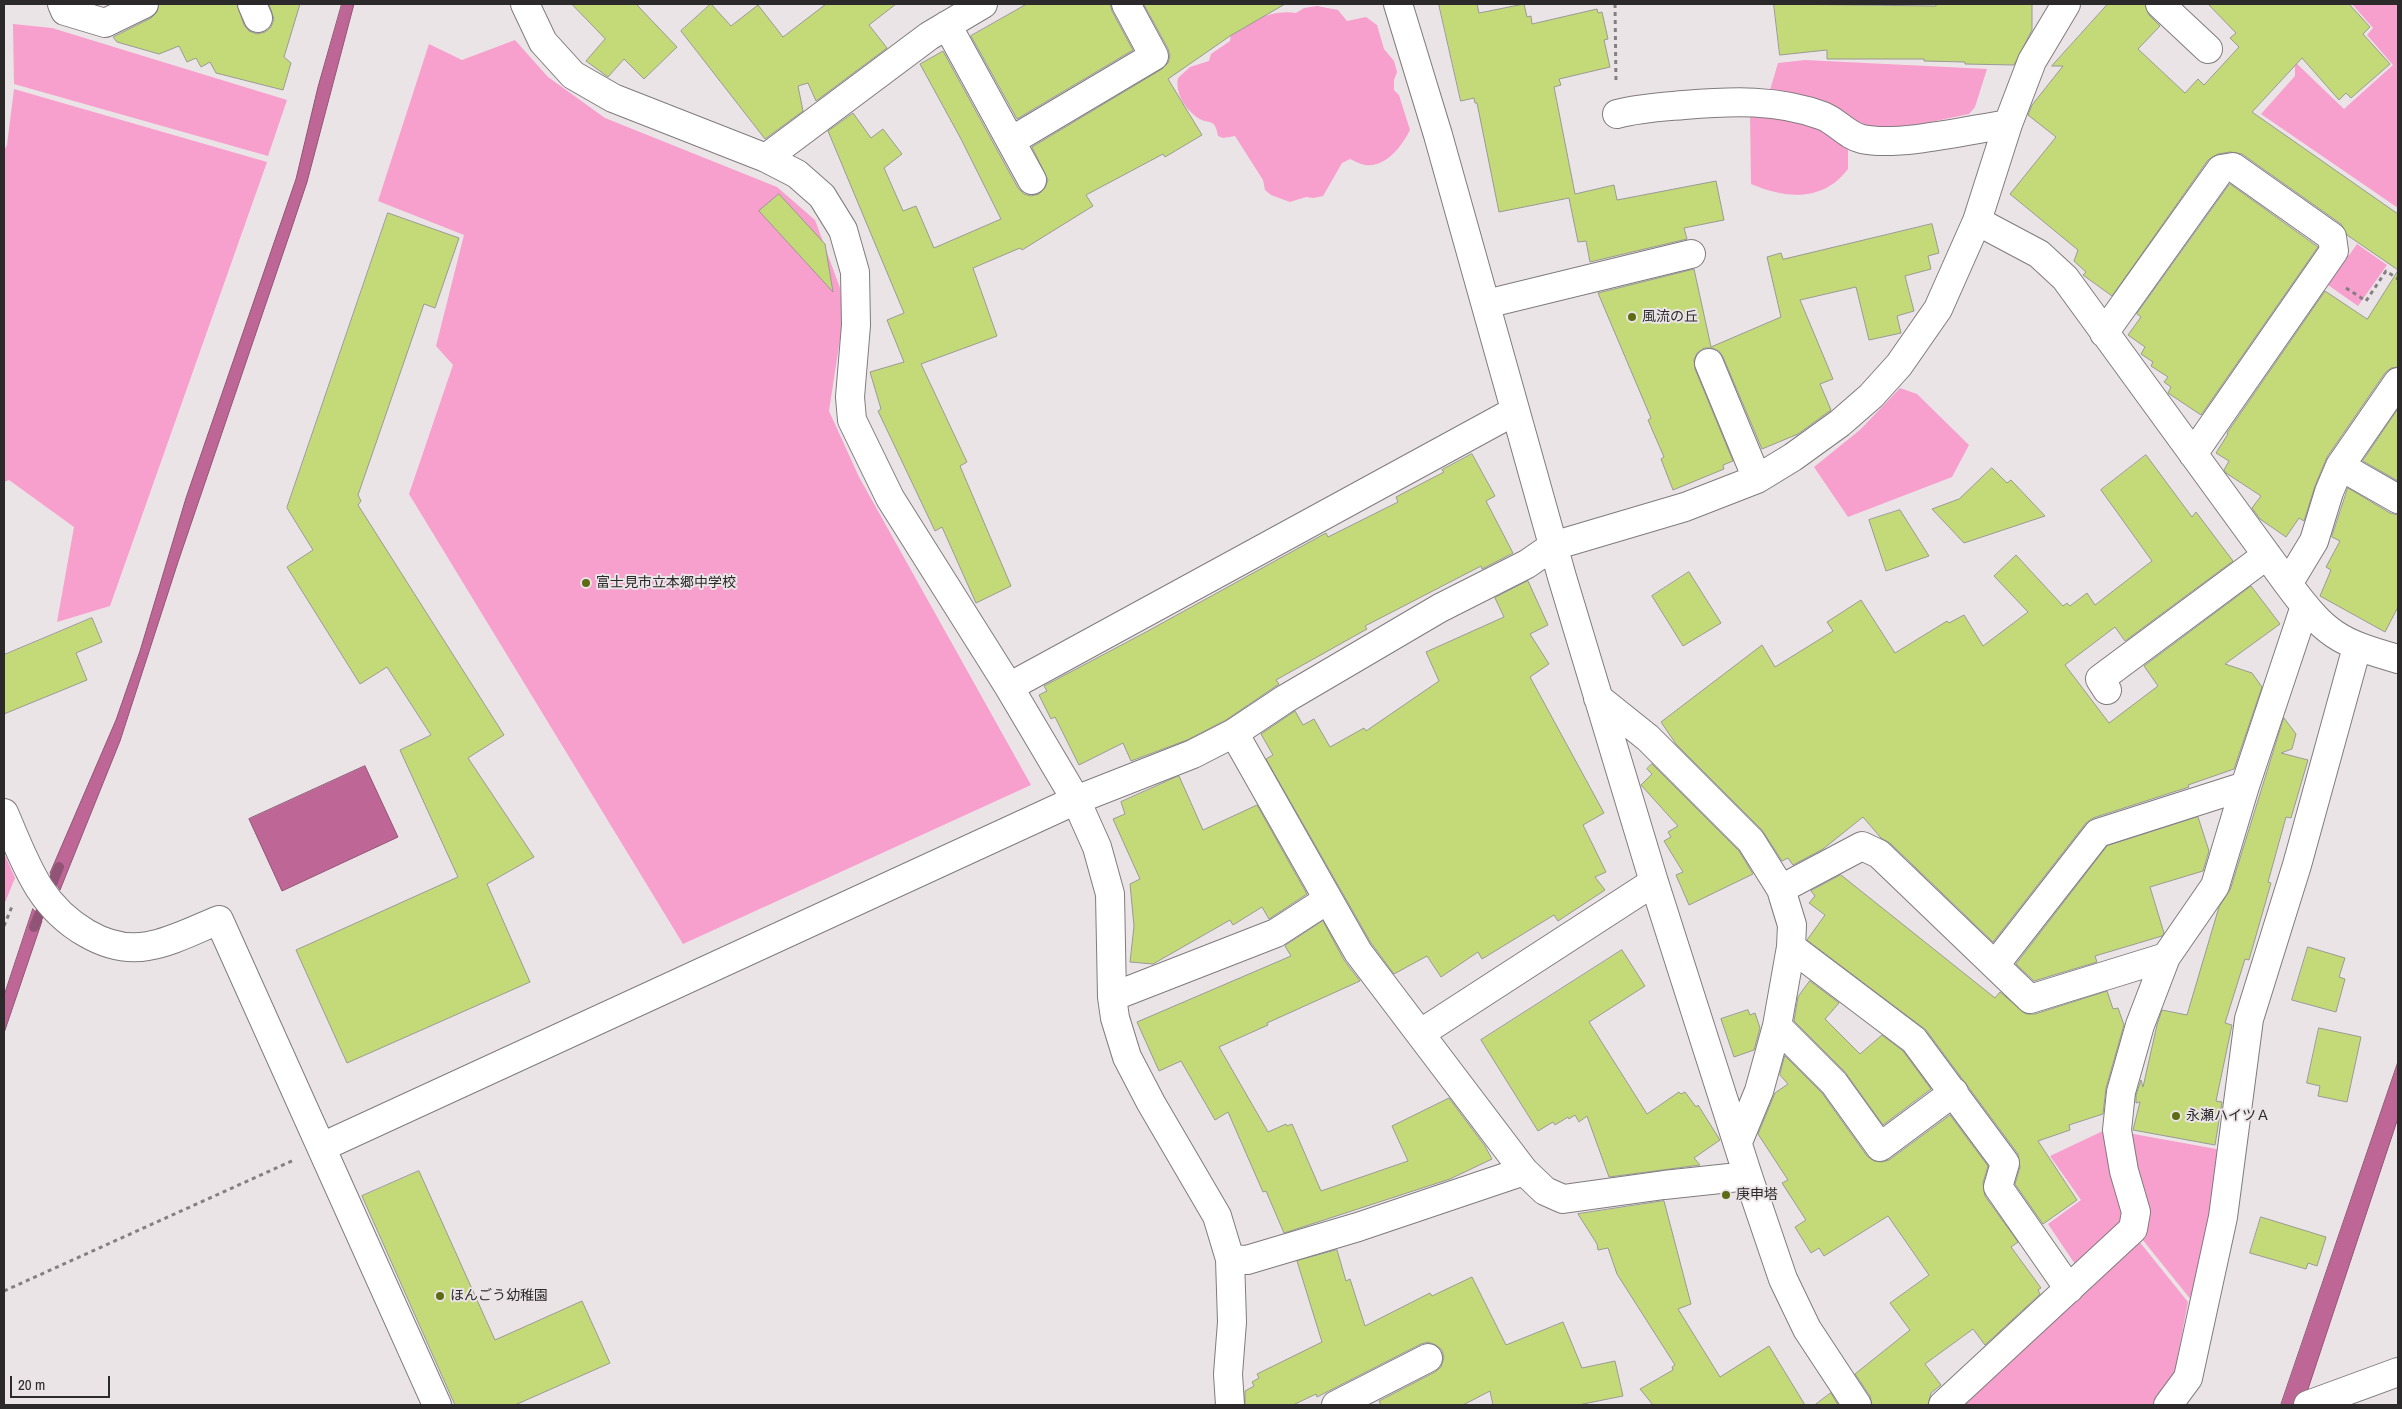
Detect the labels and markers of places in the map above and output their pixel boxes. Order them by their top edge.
place label: 風流の丘 [1642,309,1698,325]
marker: 風流の丘 [1626,311,1638,323]
place label: 富士見市立本郷中学校 [596,575,736,591]
marker: 富士見市立本郷中学校 [580,577,592,589]
place label: 永瀬ハイツＡ [2186,1108,2270,1124]
marker: 永瀬ハイツＡ [2170,1110,2182,1122]
place label: 庚申塔 [1736,1187,1778,1203]
marker: 庚申塔 [1720,1189,1732,1201]
place label: ほんごう幼稚園 [450,1288,548,1304]
marker: ほんごう幼稚園 [434,1290,446,1302]

